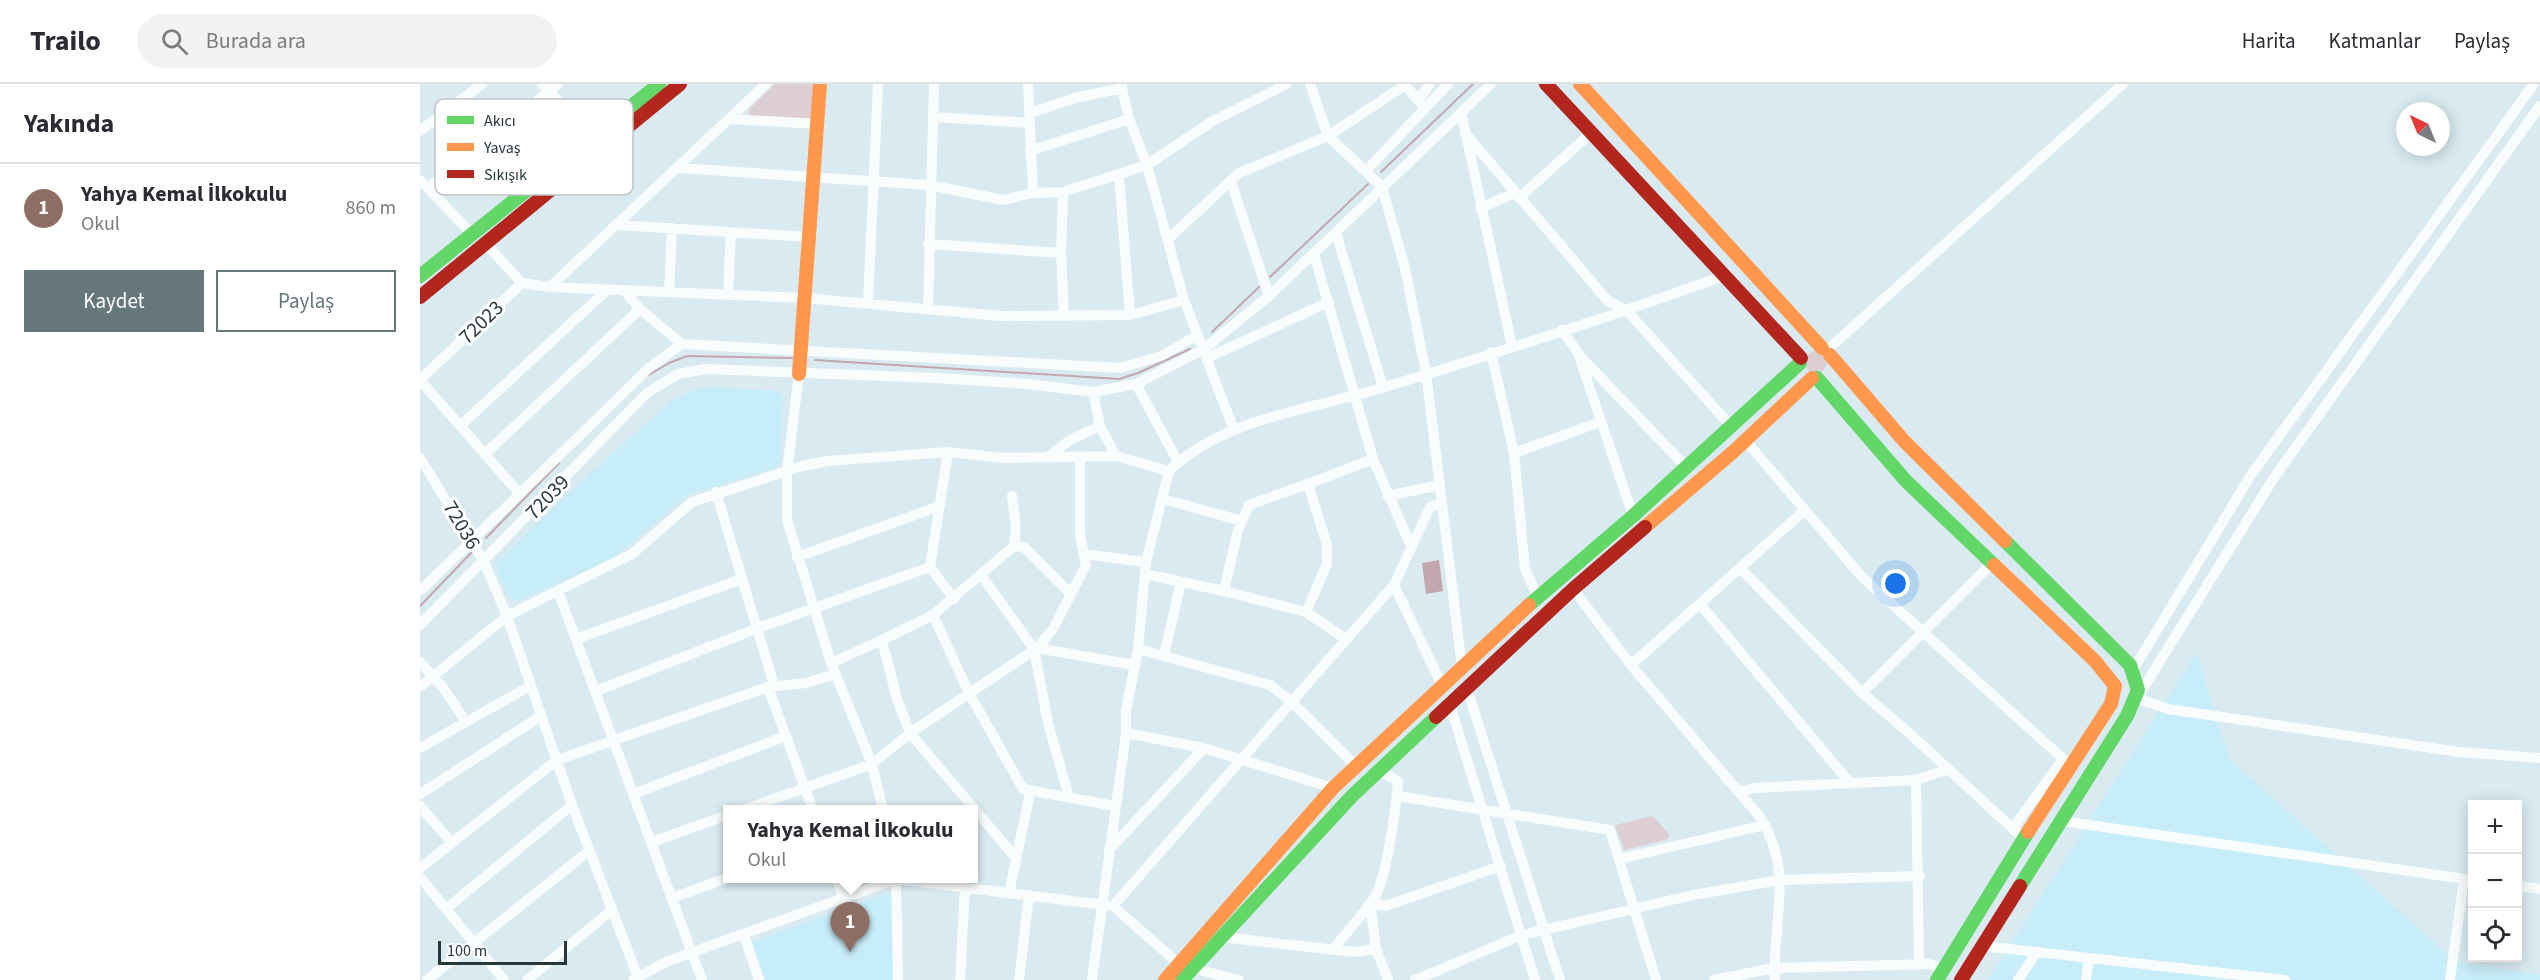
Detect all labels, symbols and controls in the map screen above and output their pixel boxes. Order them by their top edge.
search box [137,14,557,68]
text: Trailo [30,21,101,61]
icon: search [158,25,191,58]
text: Burada ara [206,25,306,57]
text: Harita [2242,26,2296,56]
text: Katmanlar [2329,26,2421,56]
text: Paylaş [2454,26,2510,56]
legend [435,99,633,195]
north arrow [2396,102,2450,156]
text: Yakında [24,105,114,142]
text: Akıcı [484,110,516,132]
text: Yavaş [483,137,521,159]
text: Sıkışık [484,164,527,186]
text: Yahya Kemal İlkokulu [81,178,287,210]
text: 1 [38,194,49,222]
text: 860 m [346,194,396,222]
text: Okul [81,210,120,238]
button: Kaydet [24,270,204,332]
button: Paylaş [216,270,396,332]
street label: 72023 [452,293,510,351]
street label: 72039 [518,468,576,526]
street label: 72036 [436,495,488,555]
your location [1881,569,1910,598]
map controls [2468,800,2522,962]
button: + [2468,800,2522,854]
popup [723,805,978,883]
text: Yahya Kemal İlkokulu [747,814,954,846]
text: Okul [747,846,786,874]
button: − [2468,854,2522,908]
pin: 1 [830,902,870,952]
button: locate [2468,908,2522,962]
scale bar [438,938,567,966]
text: 100 m [447,940,487,962]

